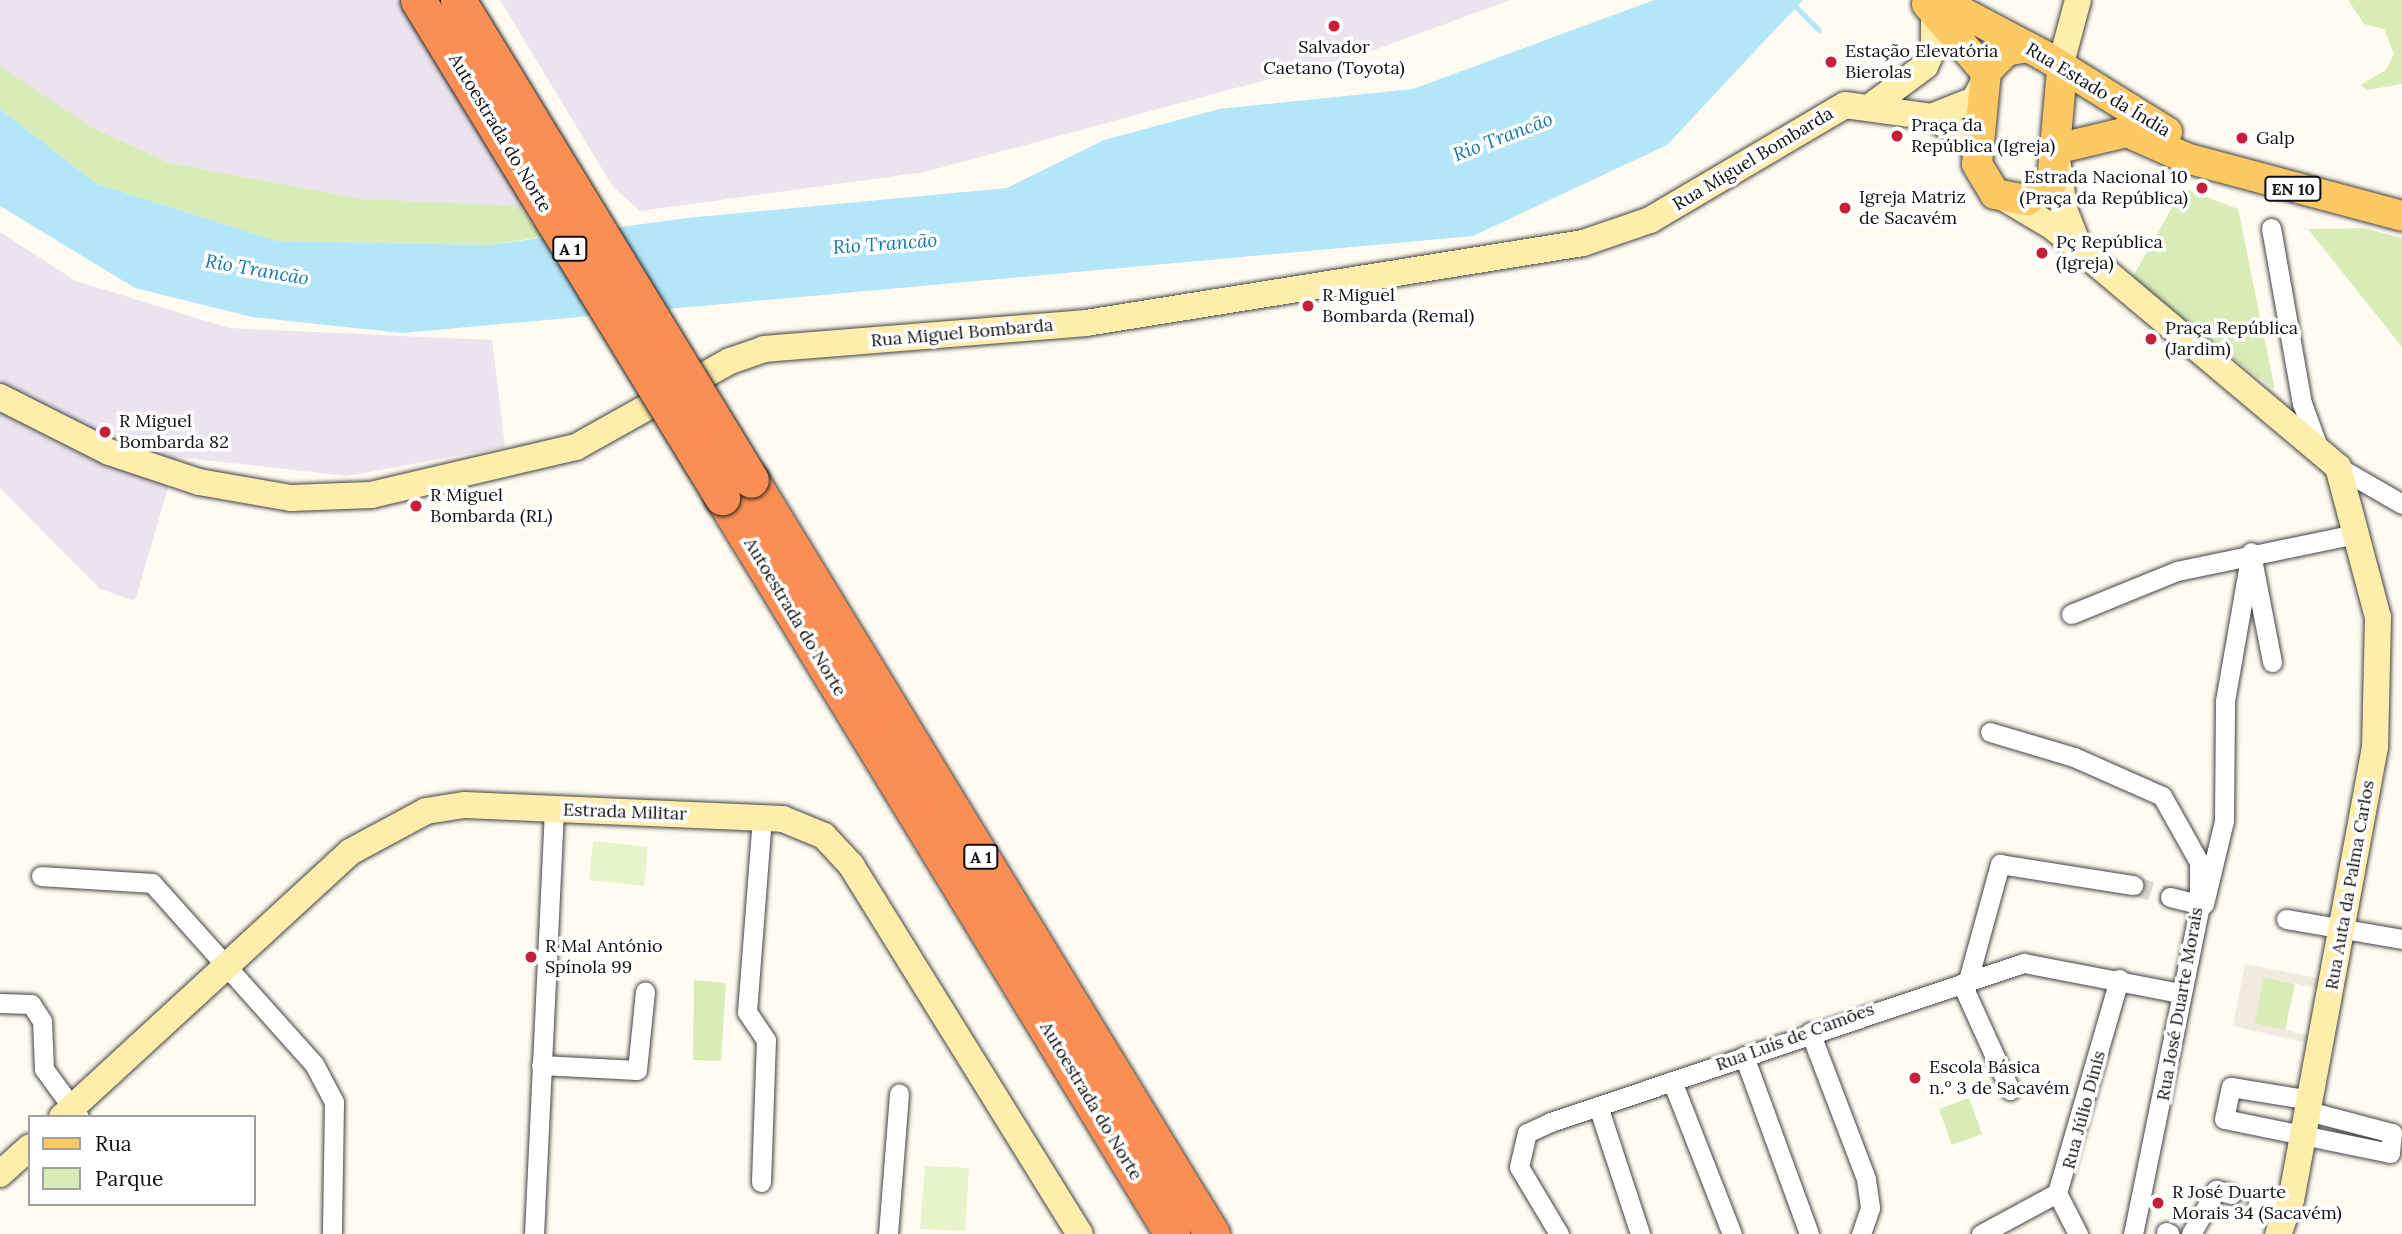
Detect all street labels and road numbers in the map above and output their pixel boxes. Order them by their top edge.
street label: Rua Estado da Índia [2022,38,2174,142]
street label: Autoestrada do Norte [444,50,556,216]
street label: Rua Miguel Bombarda [1669,103,1837,215]
road number: EN 10 [2263,176,2323,202]
road number: A 1 [551,236,589,262]
street label: Rua Miguel Bombarda [870,314,1054,352]
street label: Autoestrada do Norte [739,534,851,700]
street label: Rua Auta da Palma Carlos [2321,779,2379,991]
street label: Estrada Militar [563,799,687,825]
road number: A 1 [962,844,1000,870]
street label: Rua José Duarte Morais [2152,906,2208,1102]
street label: Rua Luís de Camões [1713,998,1877,1076]
street label: Autoestrada do Norte [1035,1018,1147,1184]
street label: Rua Júlio Dinis [2058,1049,2110,1171]

